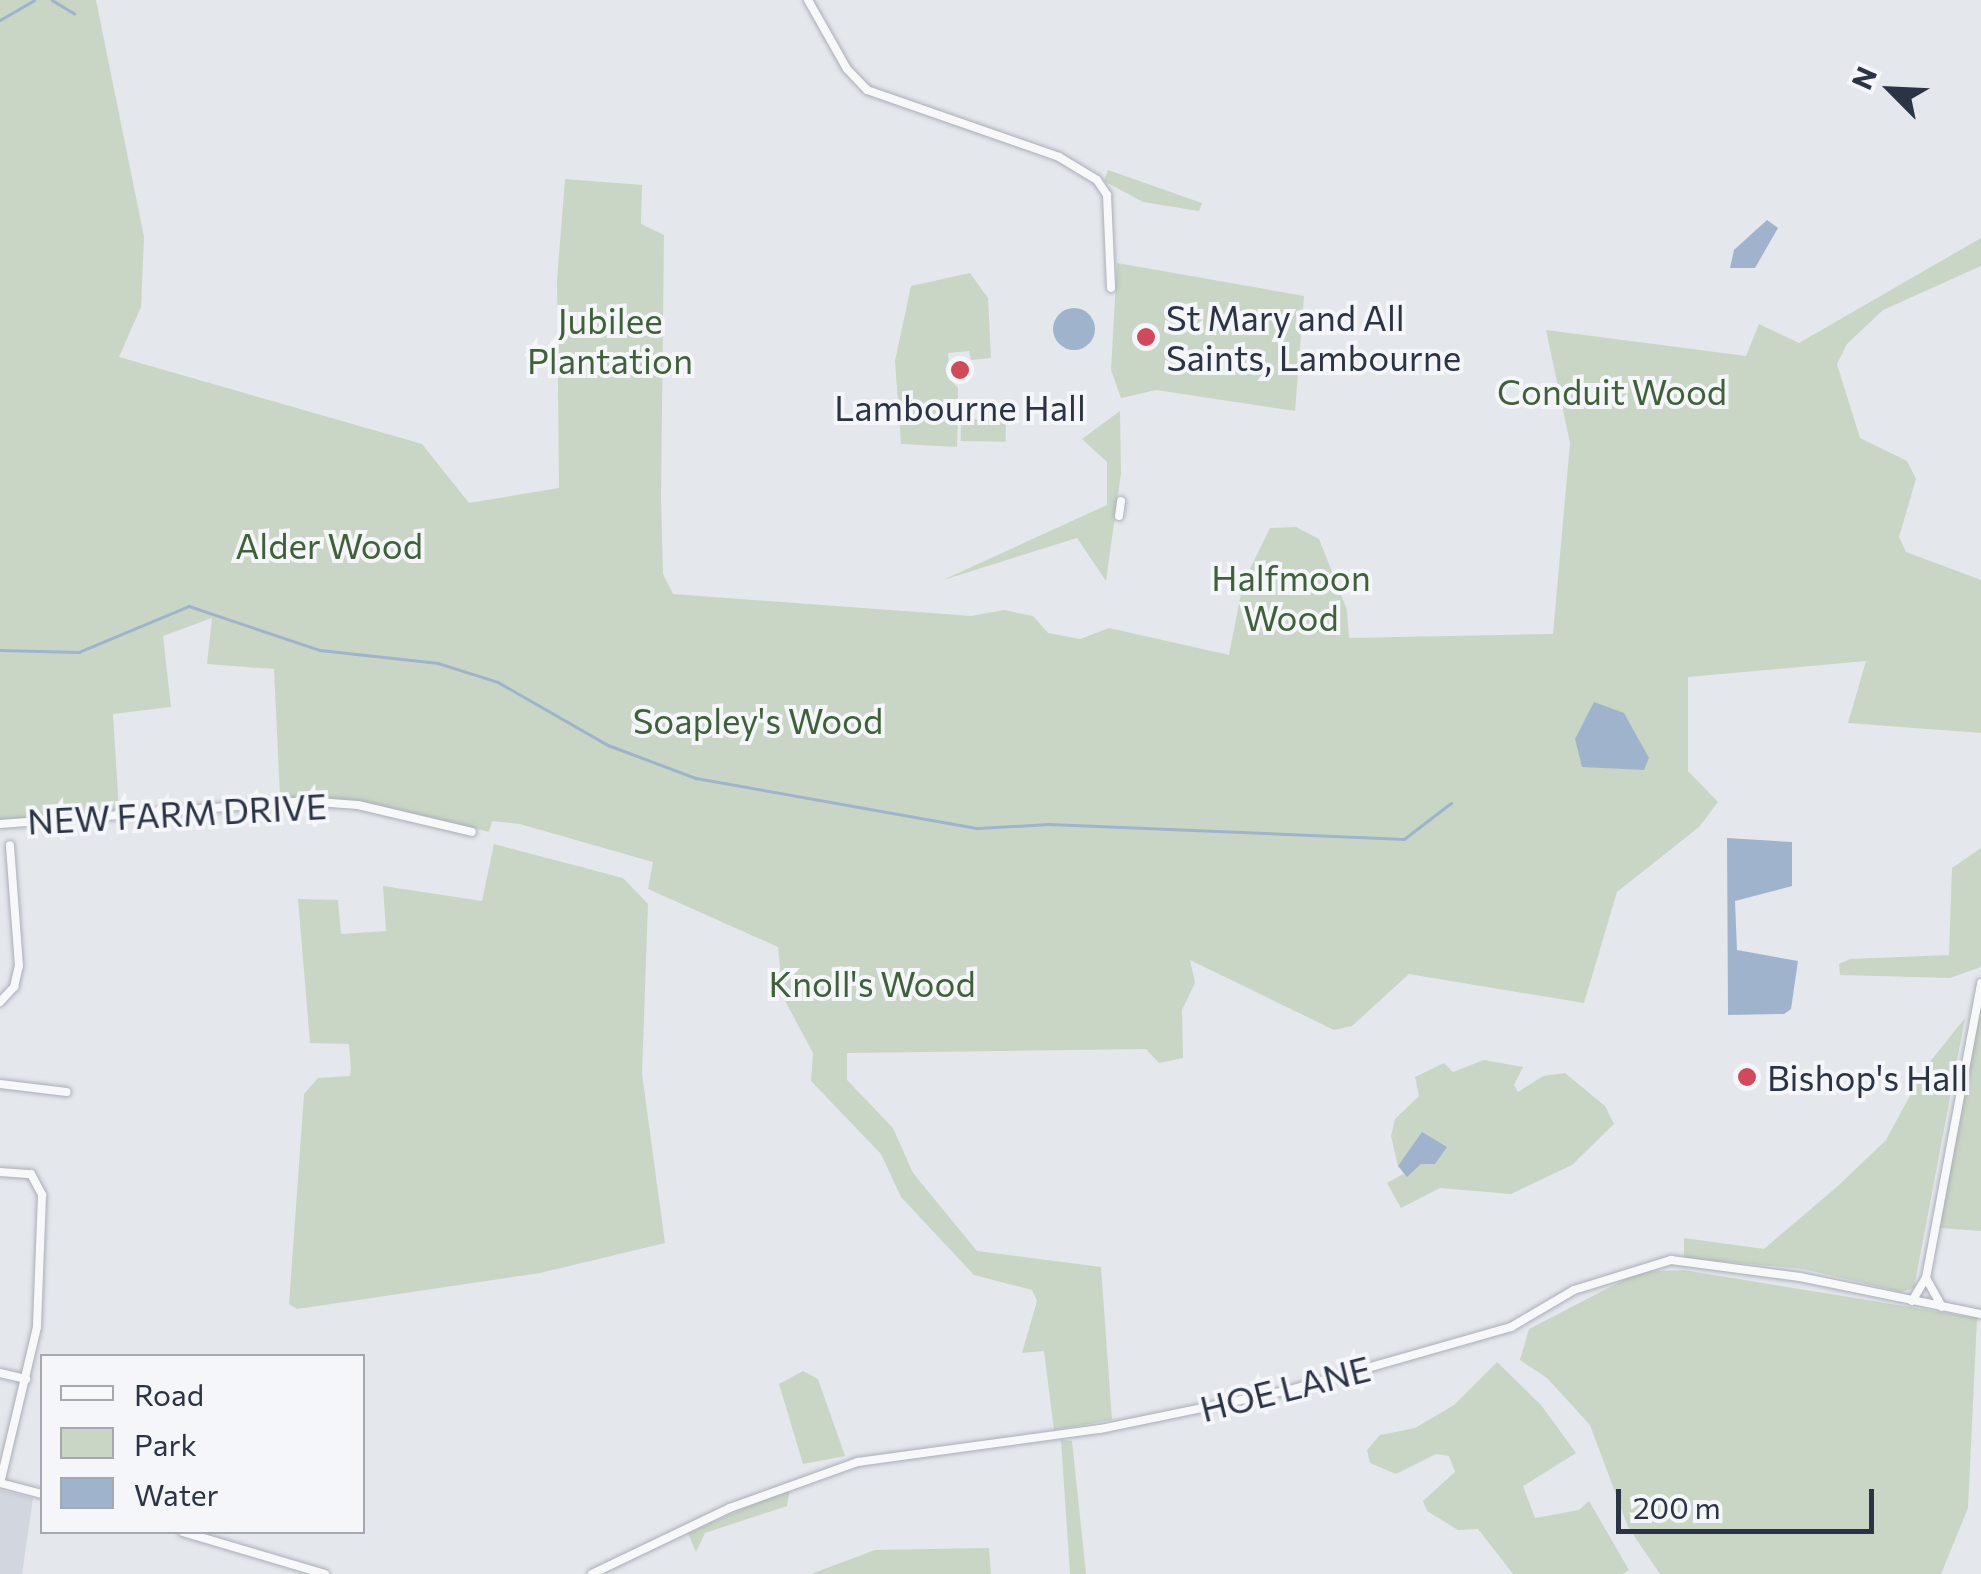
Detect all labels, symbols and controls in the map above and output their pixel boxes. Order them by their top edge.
north arrow [1841,40,1941,140]
text: N [1844,61,1883,94]
place label: St Mary and All Saints, Lambourne [1166,296,1461,378]
park label: Jubilee Plantation [527,299,693,381]
marker: St Mary and All Saints, Lambourne [1135,326,1157,348]
marker: Lambourne Hall [949,359,971,381]
park label: Conduit Wood [1497,370,1727,412]
place label: Lambourne Hall [834,386,1086,428]
park label: Alder Wood [235,524,423,566]
park label: Halfmoon Wood [1211,556,1371,638]
park label: Soapley's Wood [633,699,883,741]
street label: NEW FARM DRIVE [26,784,328,842]
park label: Knoll's Wood [768,962,976,1004]
place label: Bishop's Hall [1767,1056,1968,1098]
marker: Bishop's Hall [1736,1066,1758,1088]
street label: HOE LANE [1196,1347,1374,1429]
legend [40,1354,365,1534]
text: Road [134,1375,204,1412]
text: Park [134,1425,197,1462]
scale bar [1621,1469,1878,1531]
text: Water [134,1475,219,1512]
text: 200 m [1633,1488,1721,1525]

